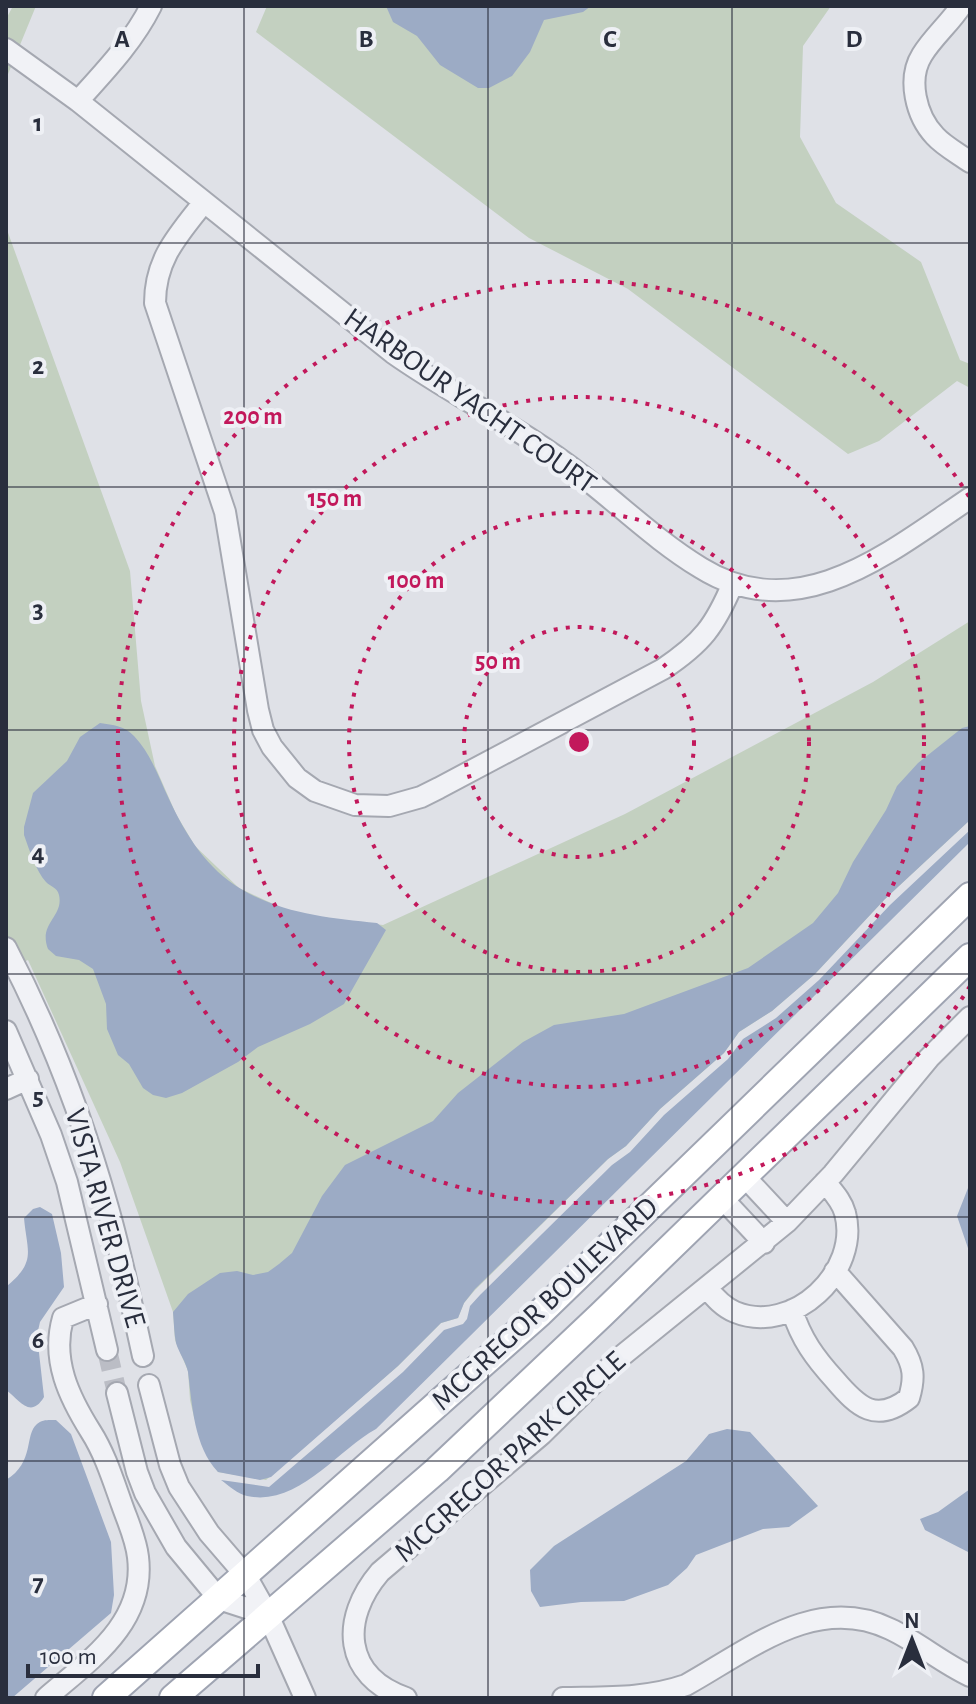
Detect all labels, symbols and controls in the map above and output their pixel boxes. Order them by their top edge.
text: A [114,26,130,52]
text: B [358,26,374,52]
text: C [603,26,617,52]
text: D [845,26,863,52]
text: 1 [33,110,43,136]
street label: HARBOUR YACHT COURT [338,303,602,500]
text: 2 [32,353,44,379]
text: 200 m [223,405,283,429]
text: 150 m [308,487,362,511]
text: 100 m [388,569,444,593]
text: 3 [32,597,44,623]
text: 50 m [475,650,521,674]
centre of rings [565,728,593,756]
text: 4 [31,840,45,866]
text: 5 [32,1084,44,1110]
street label: VISTA RIVER DRIVE [59,1105,151,1331]
street label: MCGREGOR BOULEVARD [426,1192,664,1416]
text: 6 [32,1327,44,1353]
street label: MCGREGOR PARK CIRCLE [389,1346,631,1568]
text: 7 [32,1570,44,1596]
north arrow [872,1600,952,1680]
text: N [904,1610,920,1632]
scale bar [28,1628,258,1678]
text: 100 m [40,1645,97,1669]

